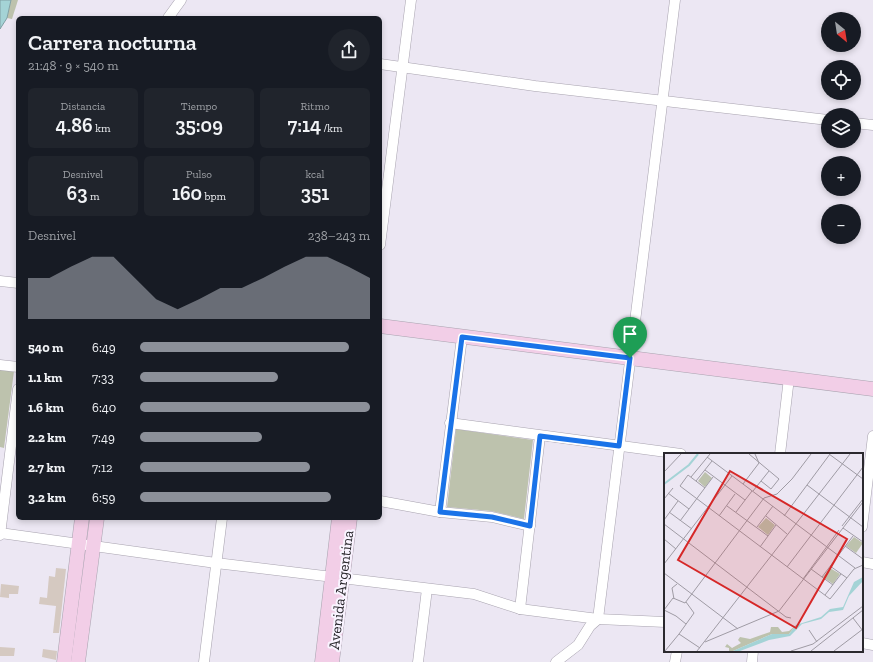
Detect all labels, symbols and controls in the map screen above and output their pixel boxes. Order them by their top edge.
north arrow [821,12,861,52]
map controls [821,12,861,244]
text: Carrera nocturna [28,29,197,56]
button: share [328,29,370,71]
text: 21:48 · 9 × 540 m [28,58,119,73]
button: locate [821,60,861,100]
text: Distancia [61,100,105,113]
text: Tiempo [181,100,217,113]
text: Ritmo [300,100,330,113]
button: layers [821,108,861,148]
text: 4.86 [56,113,93,137]
text: 35:09 [175,113,223,137]
text: 7:14 [287,113,321,137]
text: km [93,122,110,135]
text: /km [321,122,343,135]
button: + [821,156,861,196]
text: Desnivel [63,168,103,181]
text: Pulso [186,168,212,181]
text: kcal [306,168,324,181]
text: 63 [67,181,88,205]
text: 160 [172,181,202,205]
text: 351 [301,181,329,205]
text: m [88,190,100,203]
text: bpm [202,190,226,203]
button: − [821,204,861,244]
text: Desnivel [28,228,76,243]
text: 238–243 m [308,228,370,243]
pin [613,317,647,358]
icon: arrive [619,323,641,345]
text: 540 m [28,340,64,355]
text: 6:49 [92,340,116,355]
text: 1.1 km [28,370,62,385]
text: 7:33 [92,370,114,385]
text: 1.6 km [28,400,64,415]
text: 6:40 [92,400,116,415]
text: 2.2 km [28,430,66,445]
text: 7:49 [92,430,115,445]
inset map [664,453,863,652]
text: 2.7 km [28,460,65,475]
text: 7:12 [92,460,113,475]
text: 3.2 km [28,490,66,505]
text: 6:59 [92,490,115,505]
street label: Avenida Argentina [325,529,357,651]

